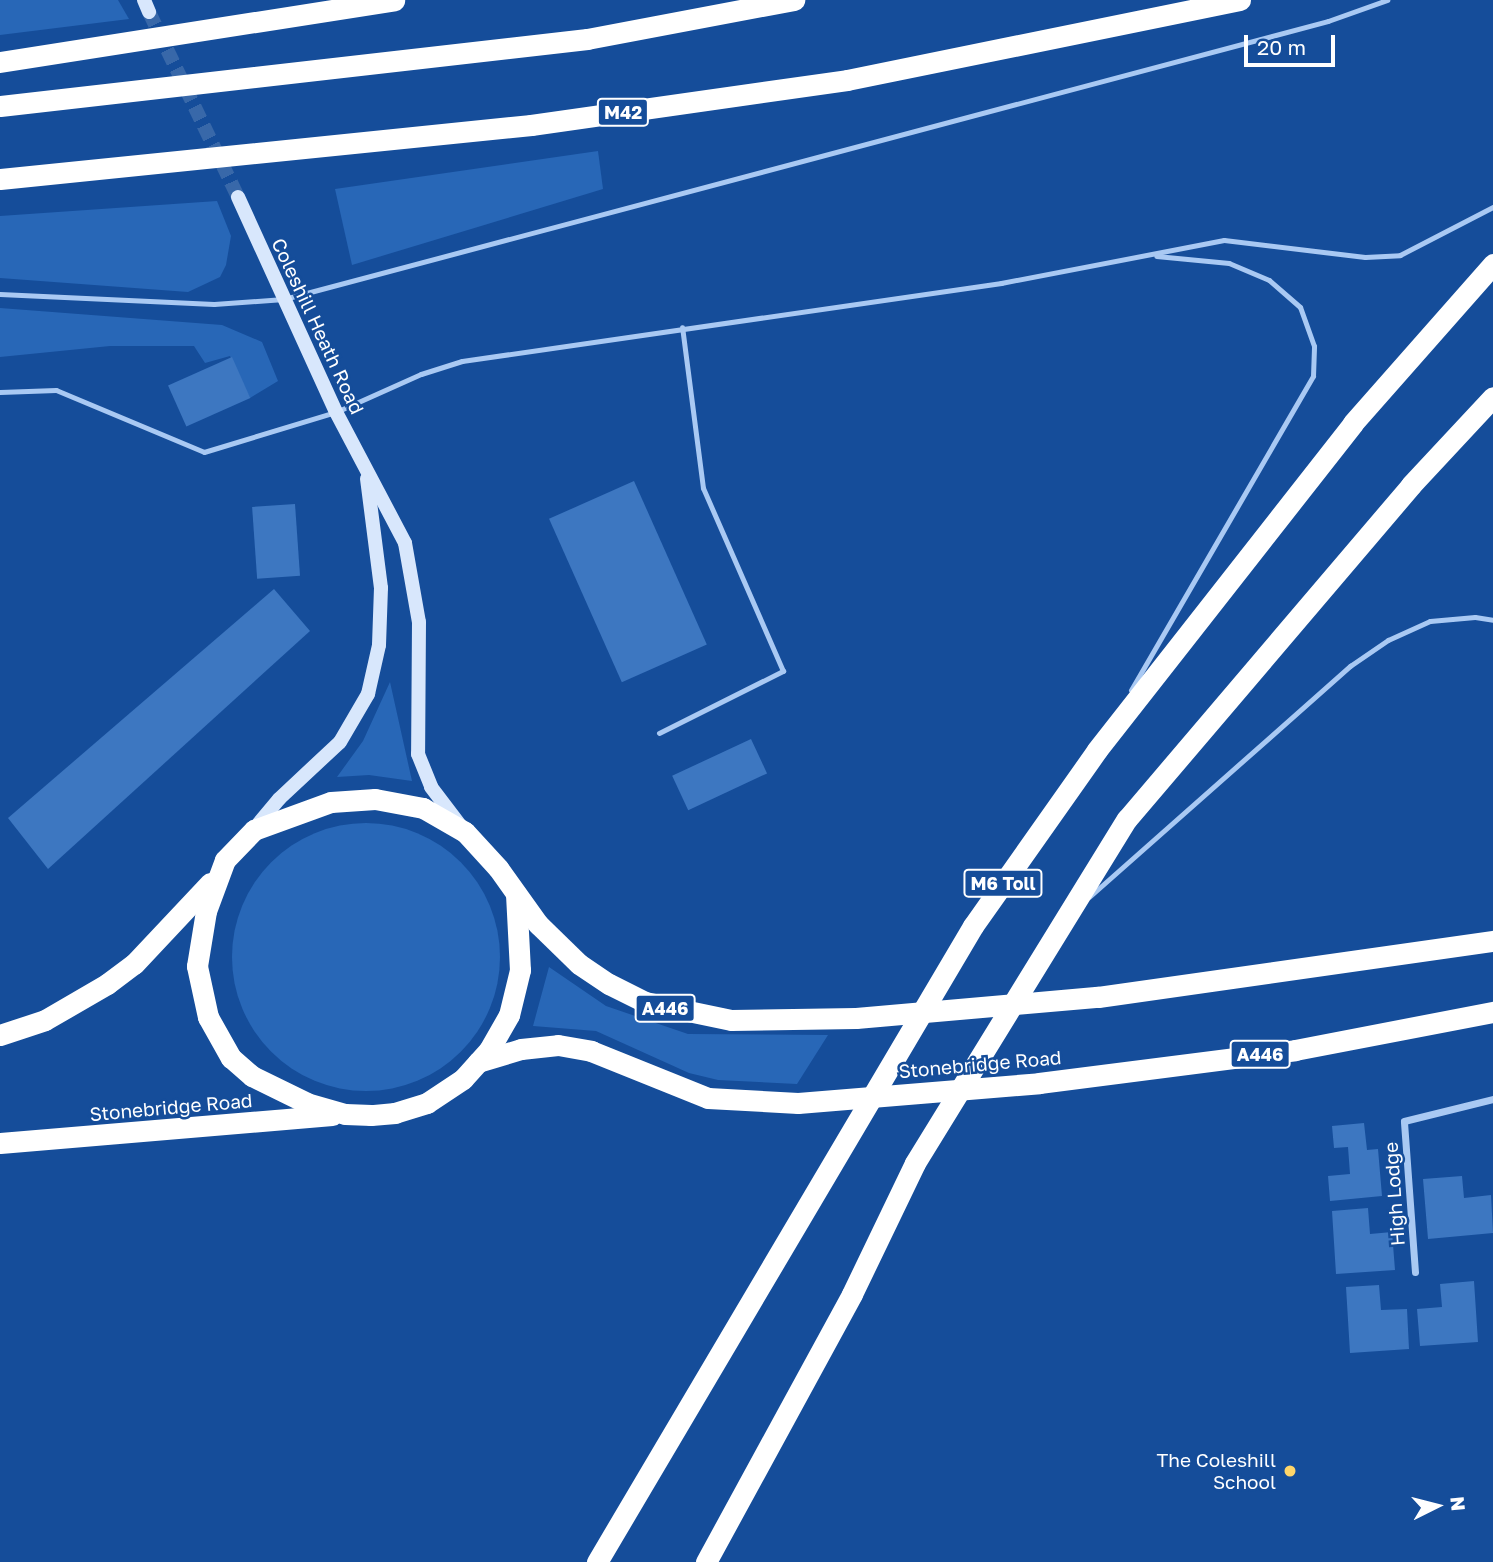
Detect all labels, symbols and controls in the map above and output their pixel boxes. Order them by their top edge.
scale bar [1248,21,1339,65]
text: 20 m [1257,34,1306,60]
road number: M42 [597,98,649,127]
street label: Coleshill Heath Road [267,234,369,418]
road number: M6 Toll [963,868,1043,898]
road number: A446 [634,993,696,1023]
road number: A446 [1228,1040,1292,1069]
street label: Stonebridge Road [898,1046,1062,1082]
street label: Stonebridge Road [89,1089,253,1125]
street label: High Lodge [1379,1141,1409,1247]
place label: The Coleshill School [1157,1449,1276,1493]
marker: The Coleshill School [1282,1463,1298,1479]
north arrow [1402,1471,1472,1541]
text: N [1446,1495,1471,1512]

